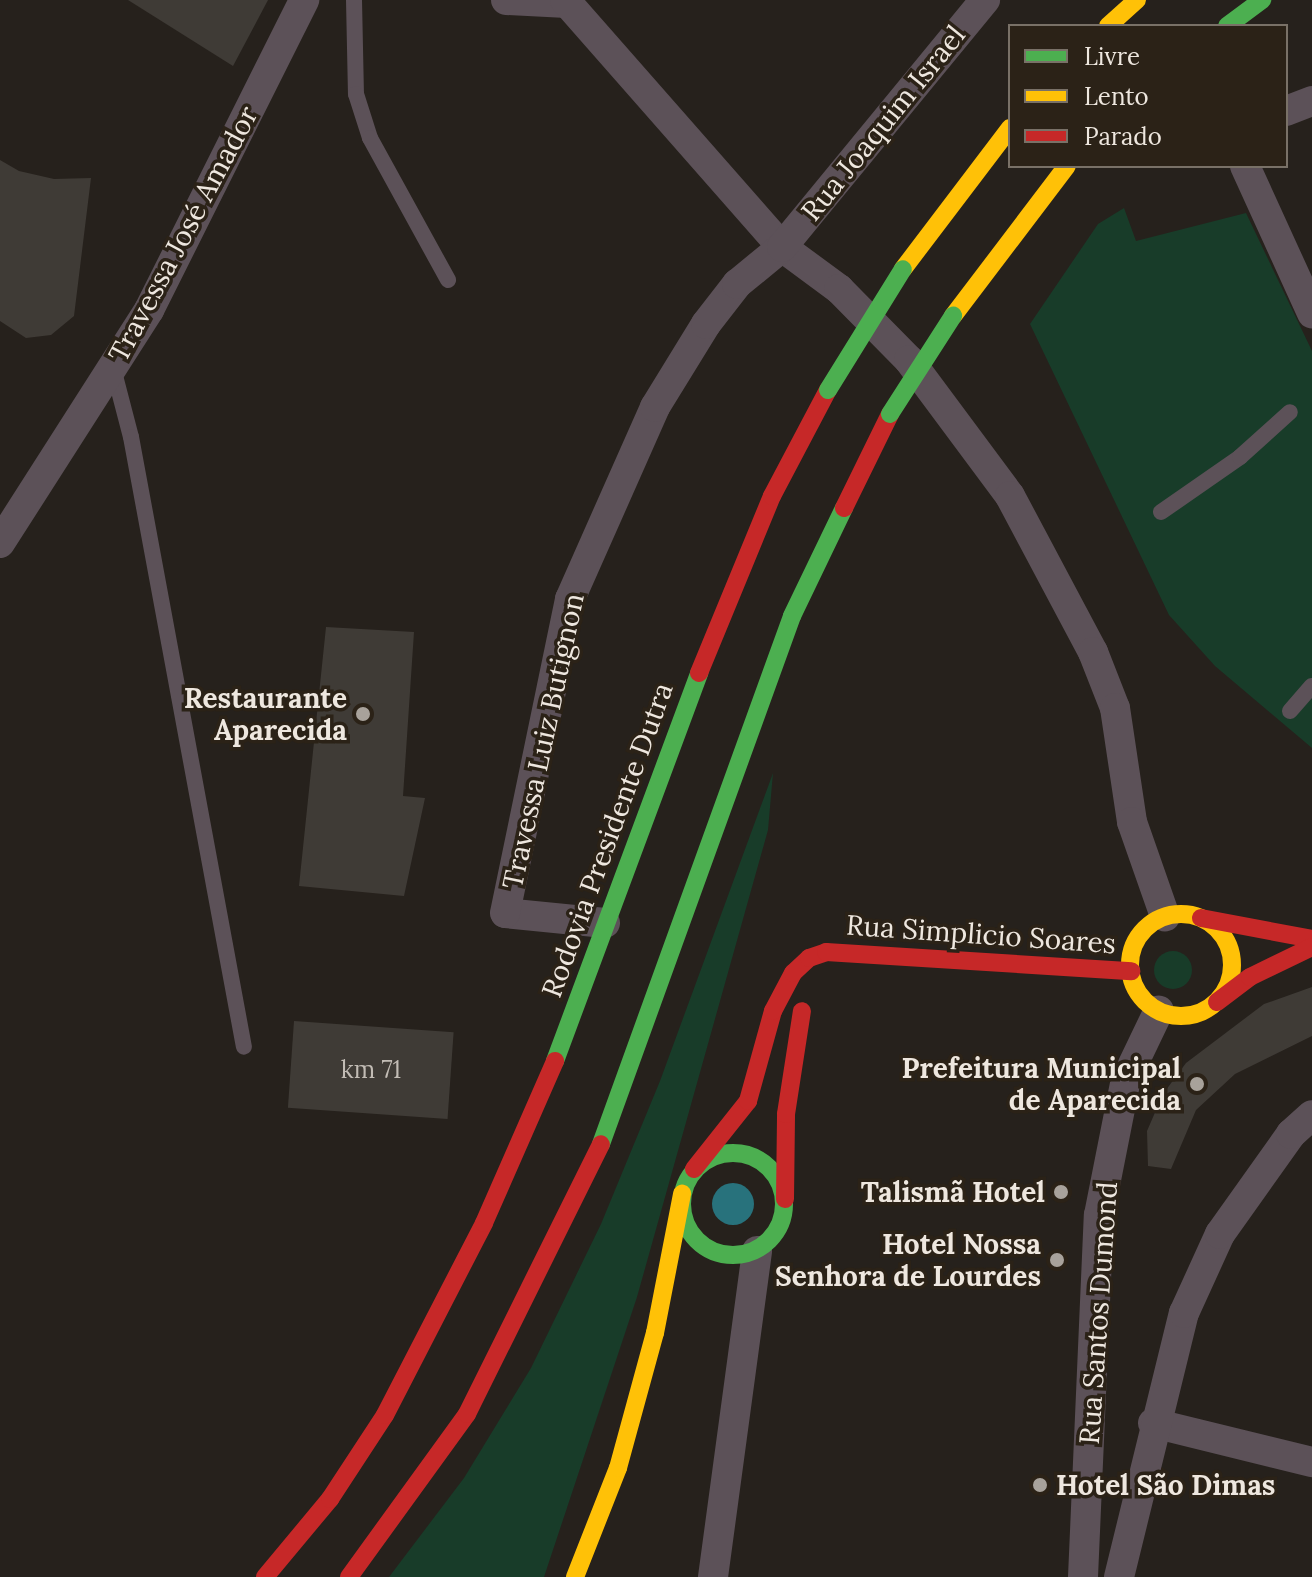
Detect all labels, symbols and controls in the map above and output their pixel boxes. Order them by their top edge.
street label: Rua Joaquim Israel [794,19,972,227]
legend [1008,24,1288,168]
text: Livre [1084,41,1140,72]
text: Lento [1084,81,1149,112]
street label: Travessa José Amador [101,100,265,368]
text: Parado [1084,121,1162,152]
street label: Travessa Luiz Butignon [495,590,591,892]
street label: Rodovia Presidente Dutra [534,678,680,1002]
place label: Restaurante Aparecida [184,681,347,747]
marker: Restaurante Aparecida [354,705,372,723]
street label: Rua Simplicio Soares [845,908,1117,960]
place label: Prefeitura Municipal de Aparecida [902,1051,1181,1117]
house number: km 71 [341,1056,401,1084]
marker: Prefeitura Municipal de Aparecida [1188,1075,1206,1093]
place label: Talismã Hotel [861,1175,1045,1209]
street label: Rua Santos Dumond [1072,1180,1124,1446]
marker: Talismã Hotel [1052,1183,1070,1201]
place label: Hotel Nossa Senhora de Lourdes [775,1227,1041,1293]
marker: Hotel Nossa Senhora de Lourdes [1048,1251,1066,1269]
place label: Hotel São Dimas [1056,1468,1275,1502]
marker: Hotel São Dimas [1031,1476,1049,1494]

